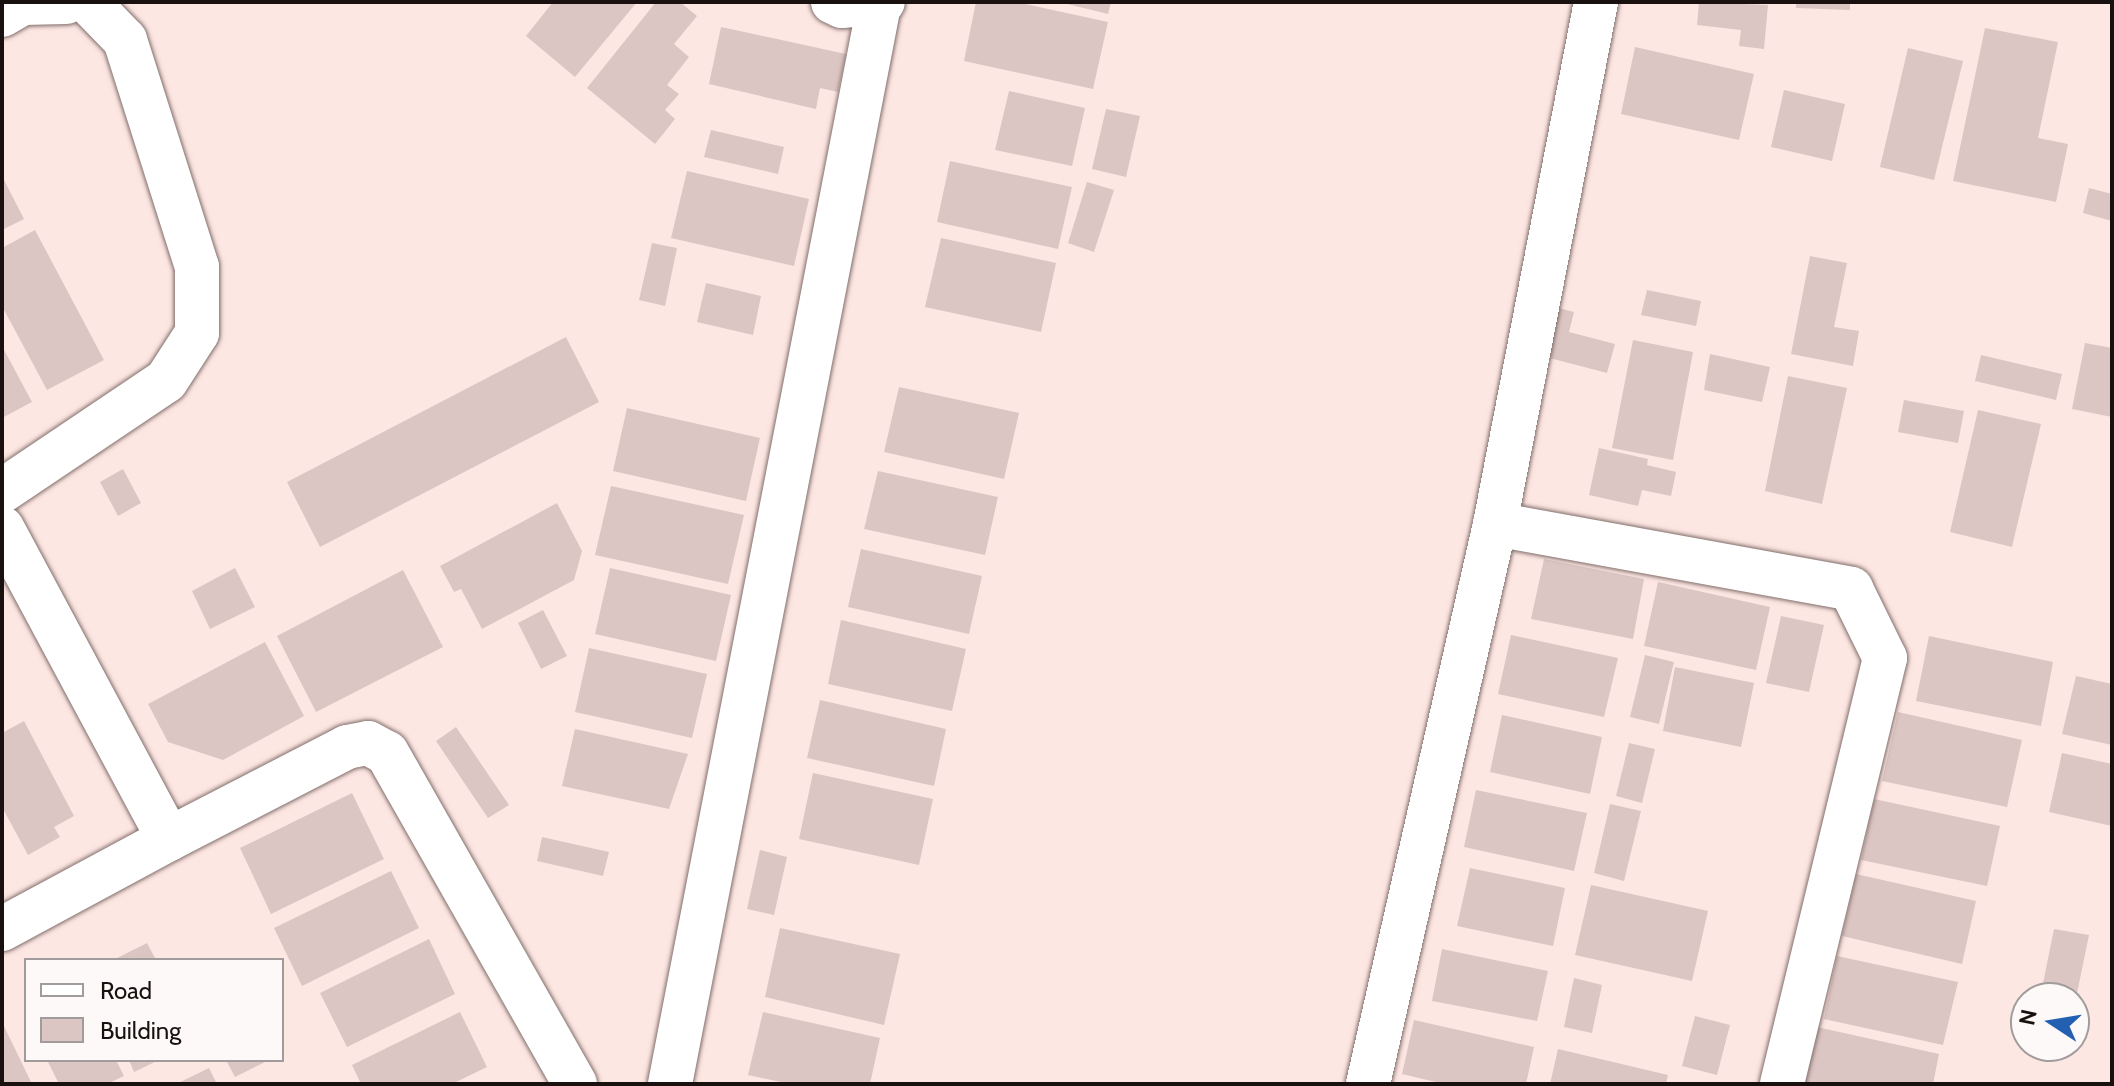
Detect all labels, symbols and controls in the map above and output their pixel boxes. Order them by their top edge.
legend [24,958,284,1062]
text: Road [100,976,152,1005]
north arrow [2010,982,2090,1062]
text: N [2013,1007,2043,1028]
text: Building [100,1016,181,1045]

